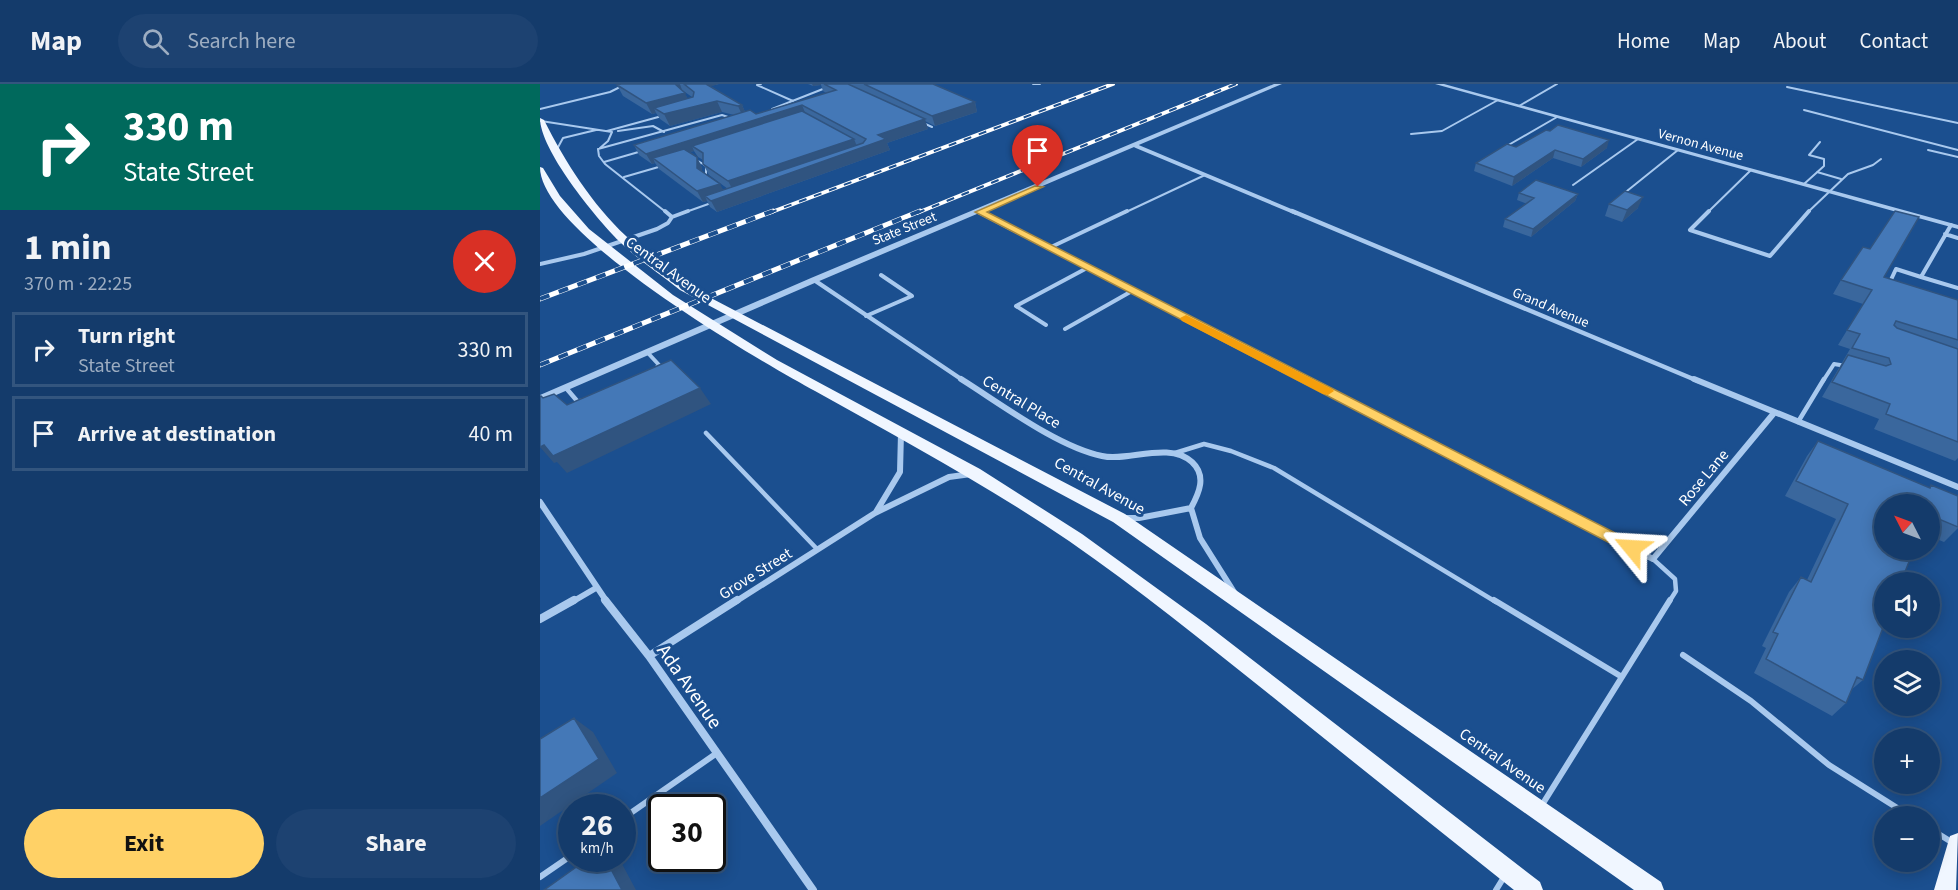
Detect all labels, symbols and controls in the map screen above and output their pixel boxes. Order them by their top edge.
search box [118,14,538,68]
text: Map [30,21,82,61]
icon: search [139,25,172,58]
text: Search here [187,25,296,57]
text: Home [1617,26,1670,56]
text: Map [1703,26,1741,56]
text: About [1774,26,1826,56]
text: Contact [1859,26,1928,56]
text: 330 m [123,97,234,157]
icon: right [24,108,102,186]
street label: Vernon Avenue [1656,124,1746,166]
pin [1012,125,1063,187]
icon: arrive [1021,134,1054,167]
text: State Street [123,153,254,192]
street label: State Street [869,207,940,251]
text: 1 min [24,222,112,273]
button: close [453,230,516,293]
street label: Central Avenue [621,231,716,308]
text: 370 m · 22:25 [24,270,132,298]
street label: Grand Avenue [1509,283,1592,333]
text: Turn right [78,320,175,352]
icon: right [27,333,60,366]
text: 330 m [458,334,513,366]
text: State Street [78,352,175,380]
street label: Central Place [978,370,1065,434]
icon: arrive [27,417,60,450]
text: Arrive at destination [78,418,276,450]
text: 40 m [468,418,513,450]
street label: Rose Lane [1673,444,1734,511]
street label: Central Avenue [1050,452,1149,520]
north arrow [1874,494,1940,560]
map controls [1874,494,1940,872]
position arrow [1600,516,1664,580]
street label: Grove Street [715,542,797,605]
button: sound [1874,572,1940,638]
street label: Ada Avenue [650,639,729,735]
button: layers [1874,650,1940,716]
street label: Central Avenue [1455,723,1550,799]
button: + [1874,728,1940,794]
speed limit sign: 30 [648,794,726,872]
text: 26 [581,804,613,847]
button: − [1874,806,1940,872]
button: Exit [24,809,264,878]
button: Share [276,809,516,878]
text: km/h [580,838,614,859]

